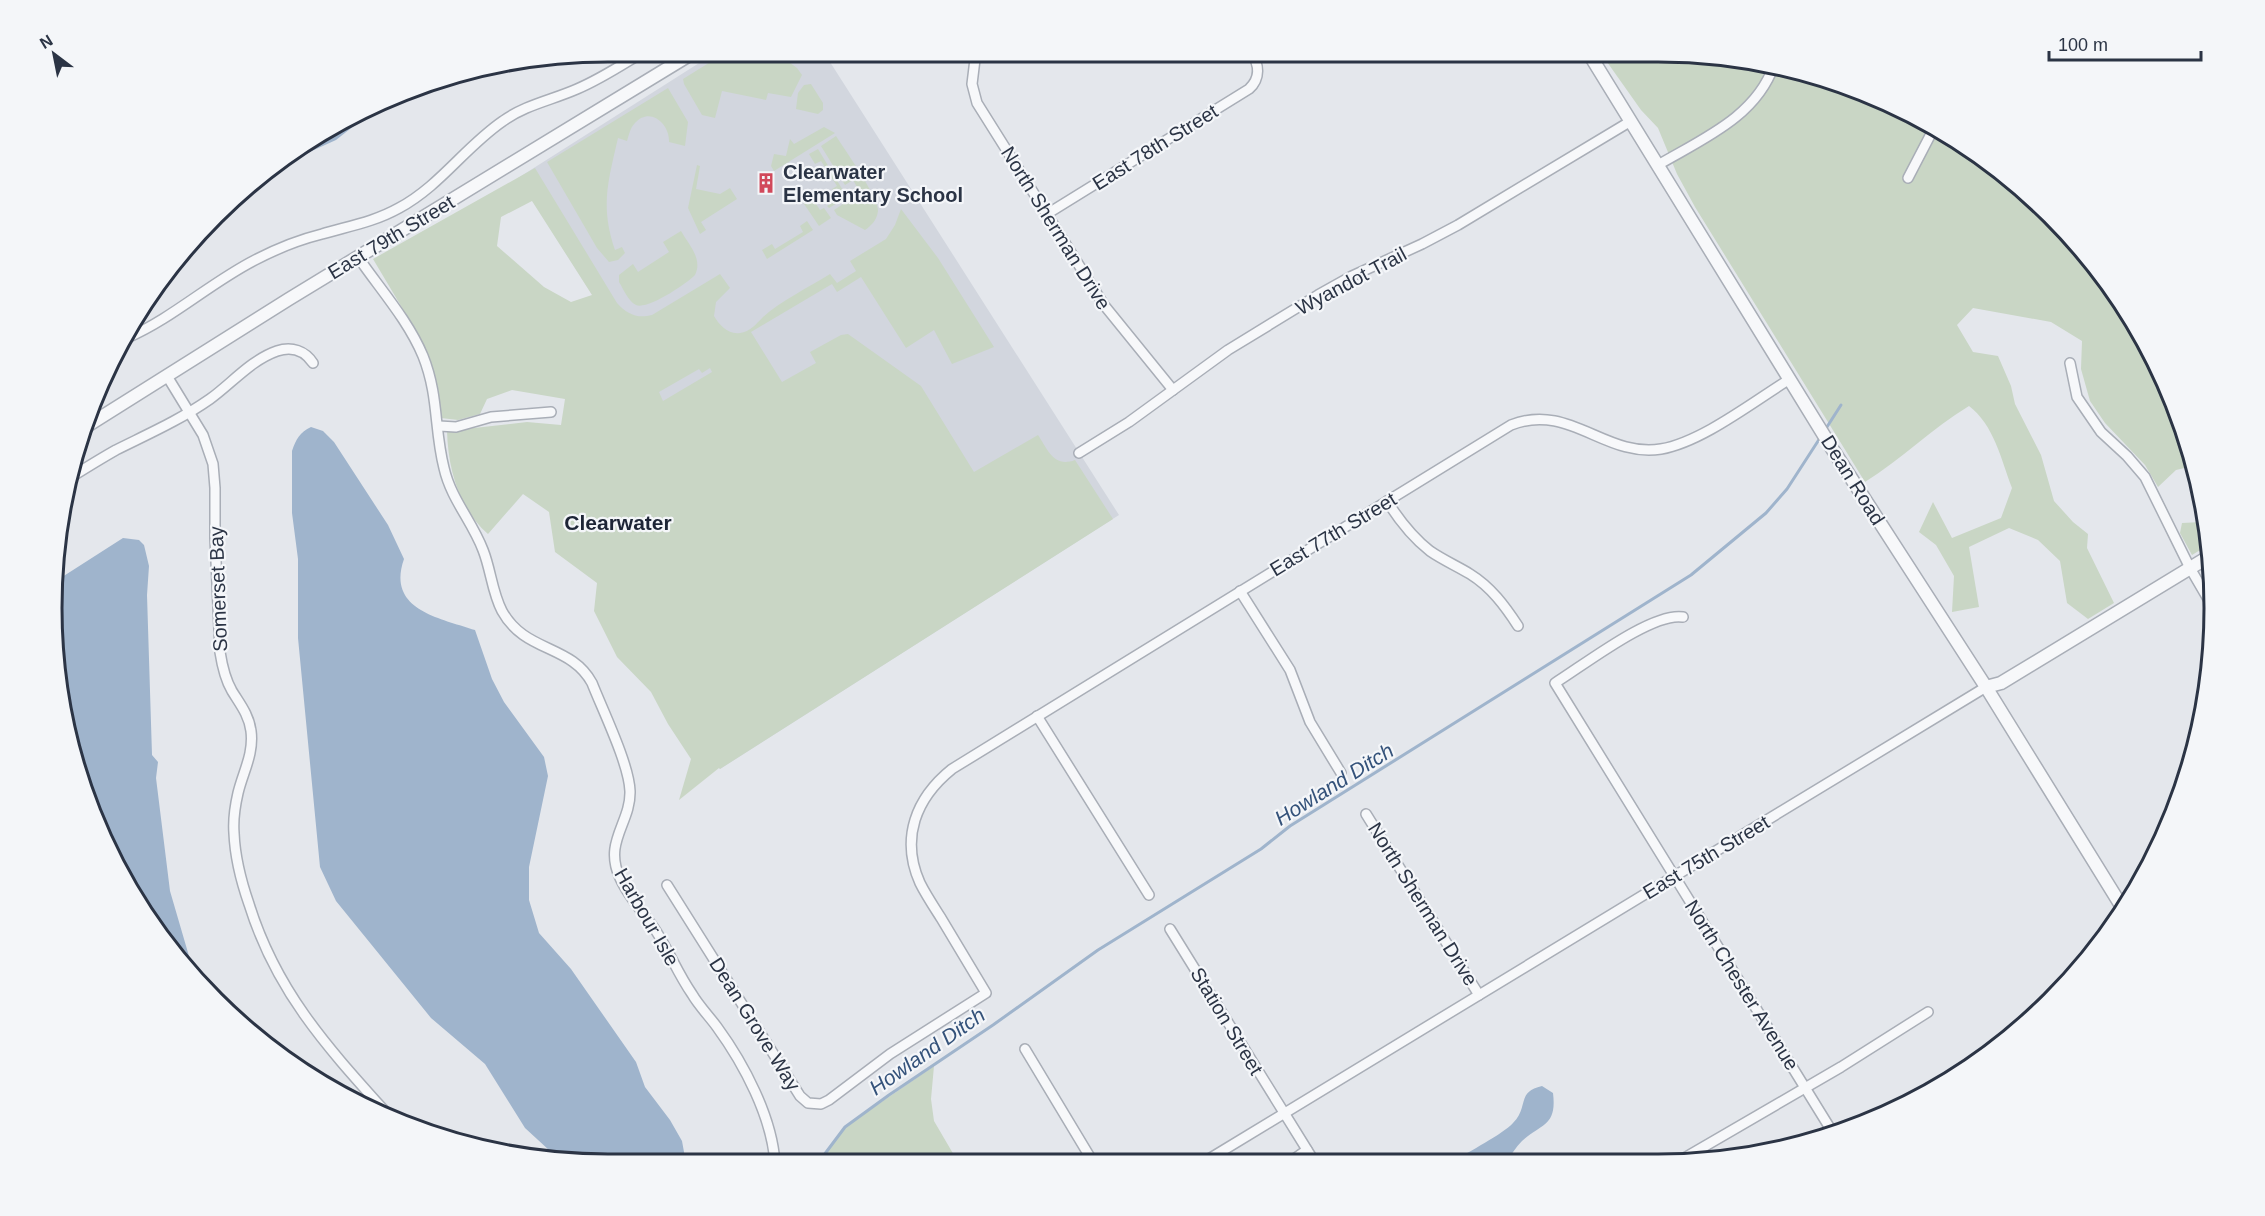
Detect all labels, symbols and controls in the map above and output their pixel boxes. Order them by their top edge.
north arrow [24,24,84,84]
scale bar [2049,24,2200,62]
text: N [37,31,56,52]
text: 100 m [2058,35,2108,55]
street label: East 78th Street [1088,99,1222,194]
street label: North Sherman Drive [997,143,1115,313]
place label: Clearwater Elementary School [783,161,963,206]
building icon: Clearwater Elementary School [754,171,778,195]
street label: East 79th Street [324,190,459,283]
street label: Wyandot Trail [1292,243,1410,319]
street label: Dean Road [1817,431,1889,529]
street label: East 77th Street [1266,487,1401,580]
district label: Clearwater [564,511,672,534]
street label: Somerset Bay [205,526,231,652]
water label: Howland Ditch [1270,738,1398,830]
street label: East 75th Street [1639,810,1774,903]
street label: North Sherman Drive [1364,819,1482,989]
street label: Harbour Isle [610,864,684,970]
street label: North Chester Avenue [1681,896,1803,1074]
street label: Dean Grove Way [705,953,805,1095]
street label: Station Street [1186,963,1268,1079]
water label: Howland Ditch [865,1003,989,1099]

